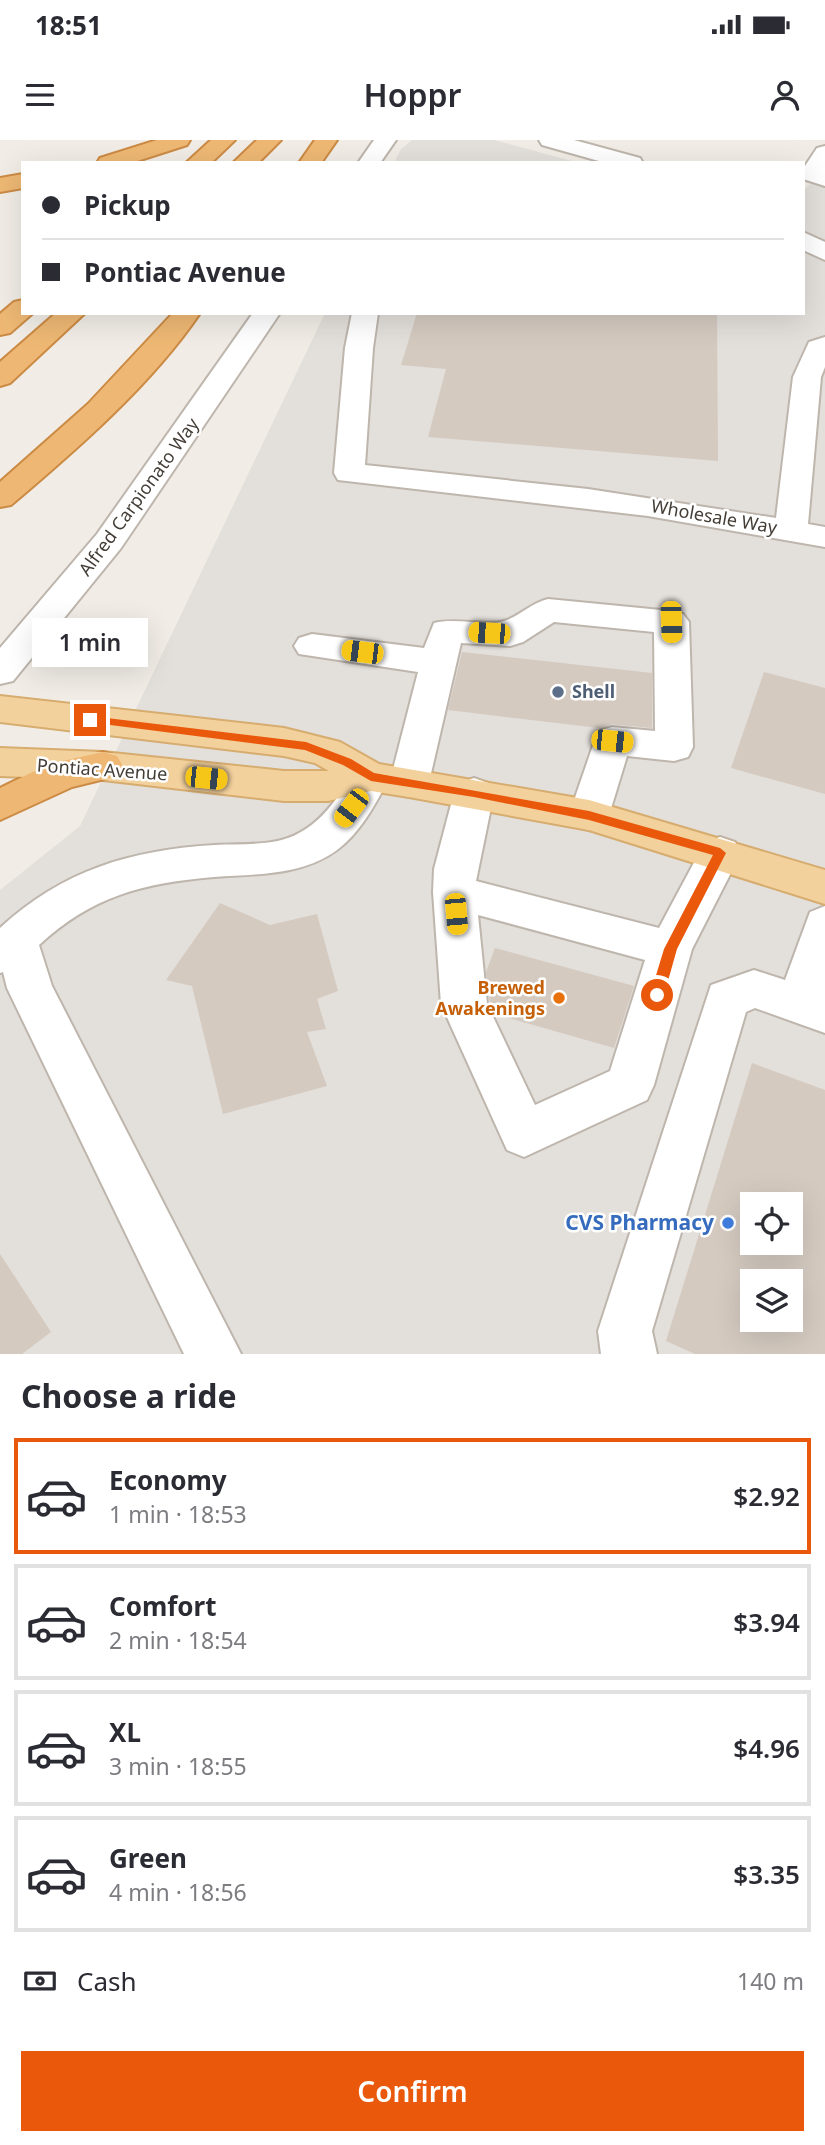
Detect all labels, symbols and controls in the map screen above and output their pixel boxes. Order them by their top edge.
text: 18:51 [35,7,102,43]
text: Hoppr [364,73,461,116]
icon: menu [21,76,59,114]
icon: person [766,76,804,114]
text: Pickup [84,187,171,223]
text: Pontiac Avenue [84,254,286,290]
street label: Alfred Carpionato Way [73,412,204,580]
street label: Wholesale Way [649,493,780,539]
car [660,601,683,643]
callout: 1 min [32,618,148,668]
car [468,621,511,645]
text: 1 min [59,626,121,658]
car [340,639,385,665]
place label: Shell [572,679,615,703]
marker: Shell [550,684,566,700]
route end [74,704,106,736]
car [591,728,634,754]
street label: Pontiac Avenue [36,752,168,786]
car [185,765,228,791]
car [330,785,373,831]
car [444,892,469,936]
place label: Brewed Awakenings [435,975,545,1020]
route start [641,979,673,1011]
marker: Brewed Awakenings [551,990,567,1006]
map controls [740,1192,803,1332]
button: locate [740,1192,803,1255]
place label: CVS Pharmacy [565,1208,714,1236]
marker: CVS Pharmacy [720,1215,736,1231]
button: layers [740,1269,803,1332]
text: Choose a ride [21,1374,237,1417]
text: Economy [109,1462,227,1498]
icon: car [25,1465,88,1528]
text: $2.92 [733,1478,800,1514]
text: 1 min · 18:53 [109,1498,247,1530]
text: Comfort [109,1588,217,1624]
icon: car [25,1591,88,1654]
text: $3.94 [733,1604,800,1640]
text: 2 min · 18:54 [109,1624,247,1656]
text: XL [109,1714,141,1750]
icon: car [25,1717,88,1780]
text: $4.96 [733,1730,800,1766]
text: 3 min · 18:55 [109,1750,247,1782]
text: Green [109,1840,187,1876]
icon: car [25,1843,88,1906]
text: $3.35 [733,1856,800,1892]
text: 4 min · 18:56 [109,1876,247,1908]
icon: cash [21,1962,59,2000]
text: Cash [77,1963,137,1999]
text: 140 m [737,1965,804,1997]
button: Confirm [21,2051,804,2131]

